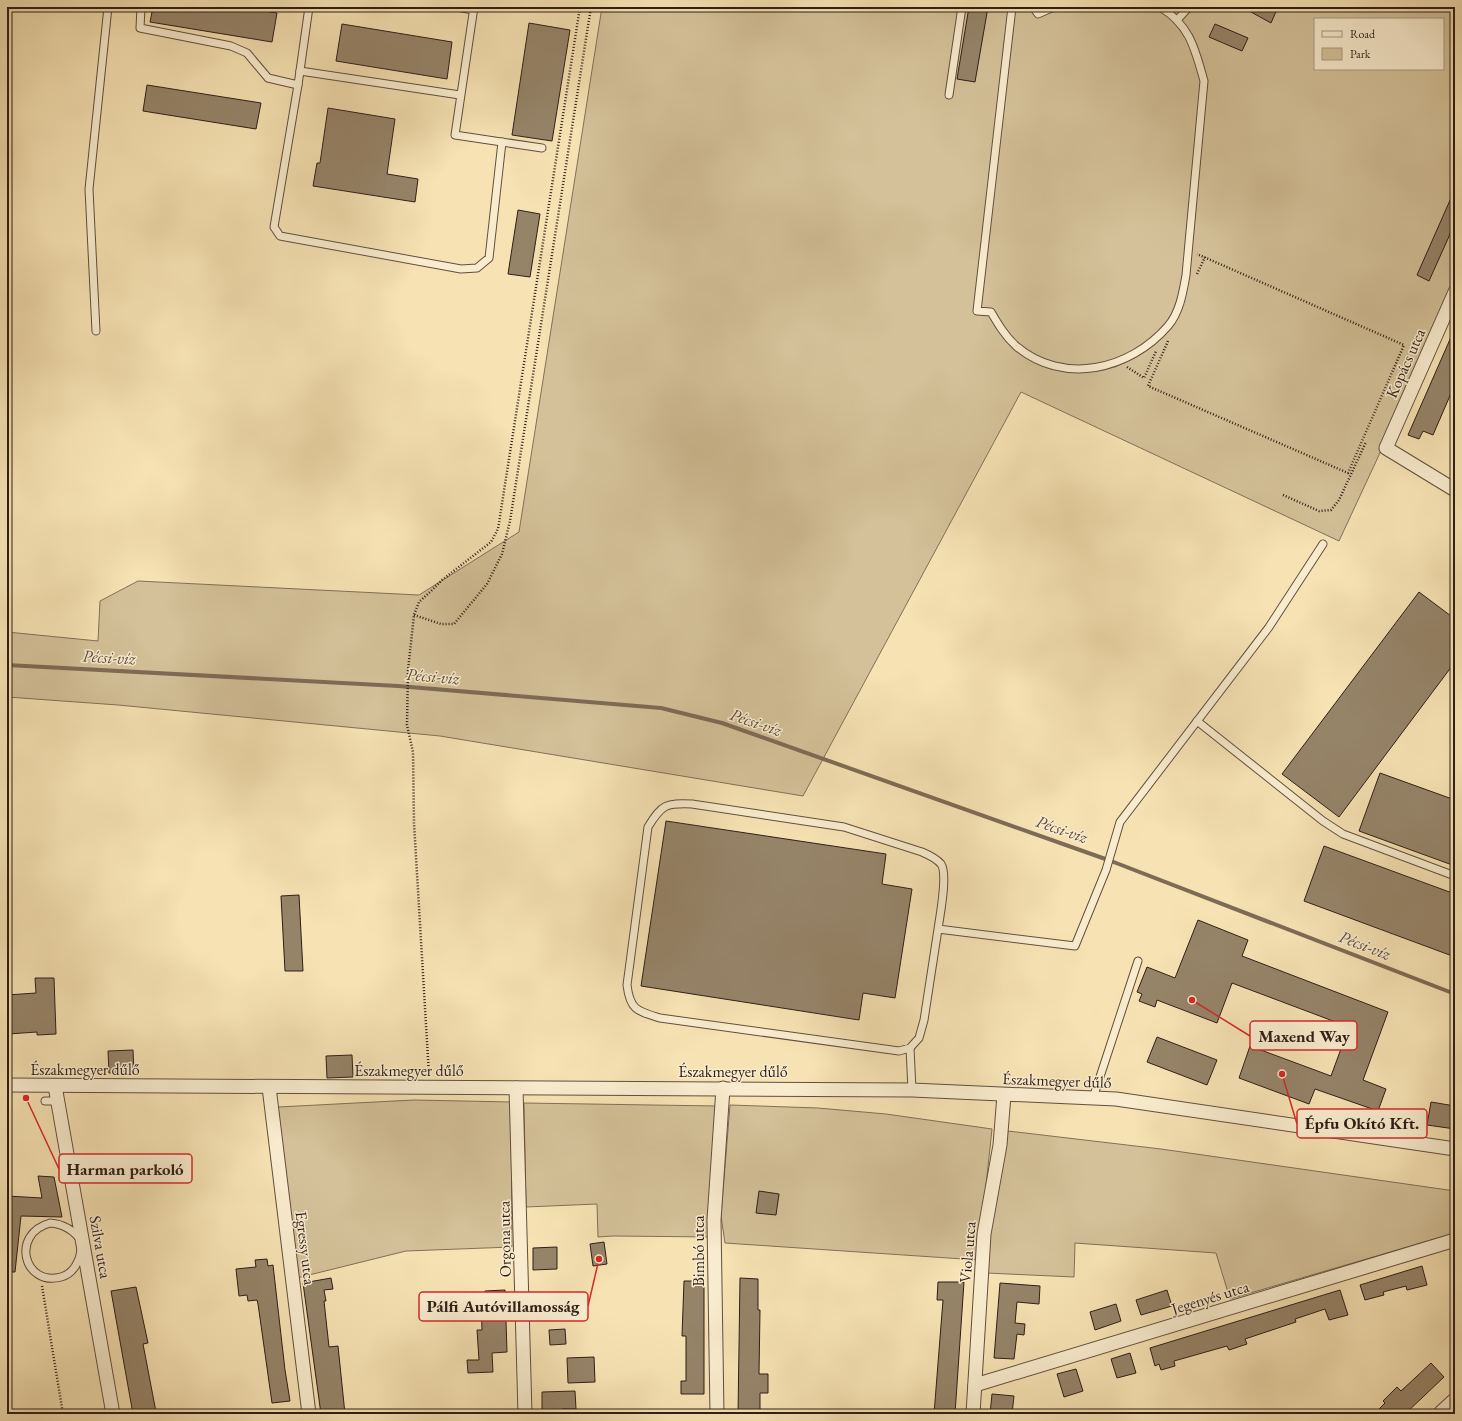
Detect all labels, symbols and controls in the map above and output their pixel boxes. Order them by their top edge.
legend [1314,18,1444,70]
text: Road [1350,26,1376,42]
text: Park [1350,46,1371,62]
street label: Kopács utca [1381,324,1430,401]
water label: Pécsi-víz [82,645,136,669]
water label: Pécsi-víz [405,663,461,689]
water label: Pécsi-víz [727,703,785,741]
water label: Pécsi-víz [1033,810,1091,848]
water label: Pécsi-víz [1336,925,1394,965]
callout: Maxend Way [1250,1021,1357,1050]
text: Maxend Way [1258,1025,1351,1047]
street label: Északmegyer dűlő [30,1059,140,1080]
street label: Északmegyer dűlő [354,1060,464,1081]
street label: Északmegyer dűlő [678,1061,788,1082]
street label: Északmegyer dűlő [1002,1068,1112,1093]
callout: Épfu Okító Kft. [1297,1109,1427,1138]
text: Épfu Okító Kft. [1305,1112,1419,1134]
callout: Harman parkoló [59,1154,192,1183]
text: Harman parkoló [66,1158,184,1180]
street label: Orgona utca [493,1200,516,1277]
street label: Egressy utca [291,1210,321,1287]
street label: Szilva utca [85,1214,116,1281]
street label: Bimbó utca [688,1215,709,1287]
street label: Viola utca [954,1220,981,1284]
street label: Jegenyés utca [1167,1276,1252,1320]
callout: Pálfi Autóvillamosság [419,1292,588,1321]
text: Pálfi Autóvillamosság [426,1295,580,1317]

